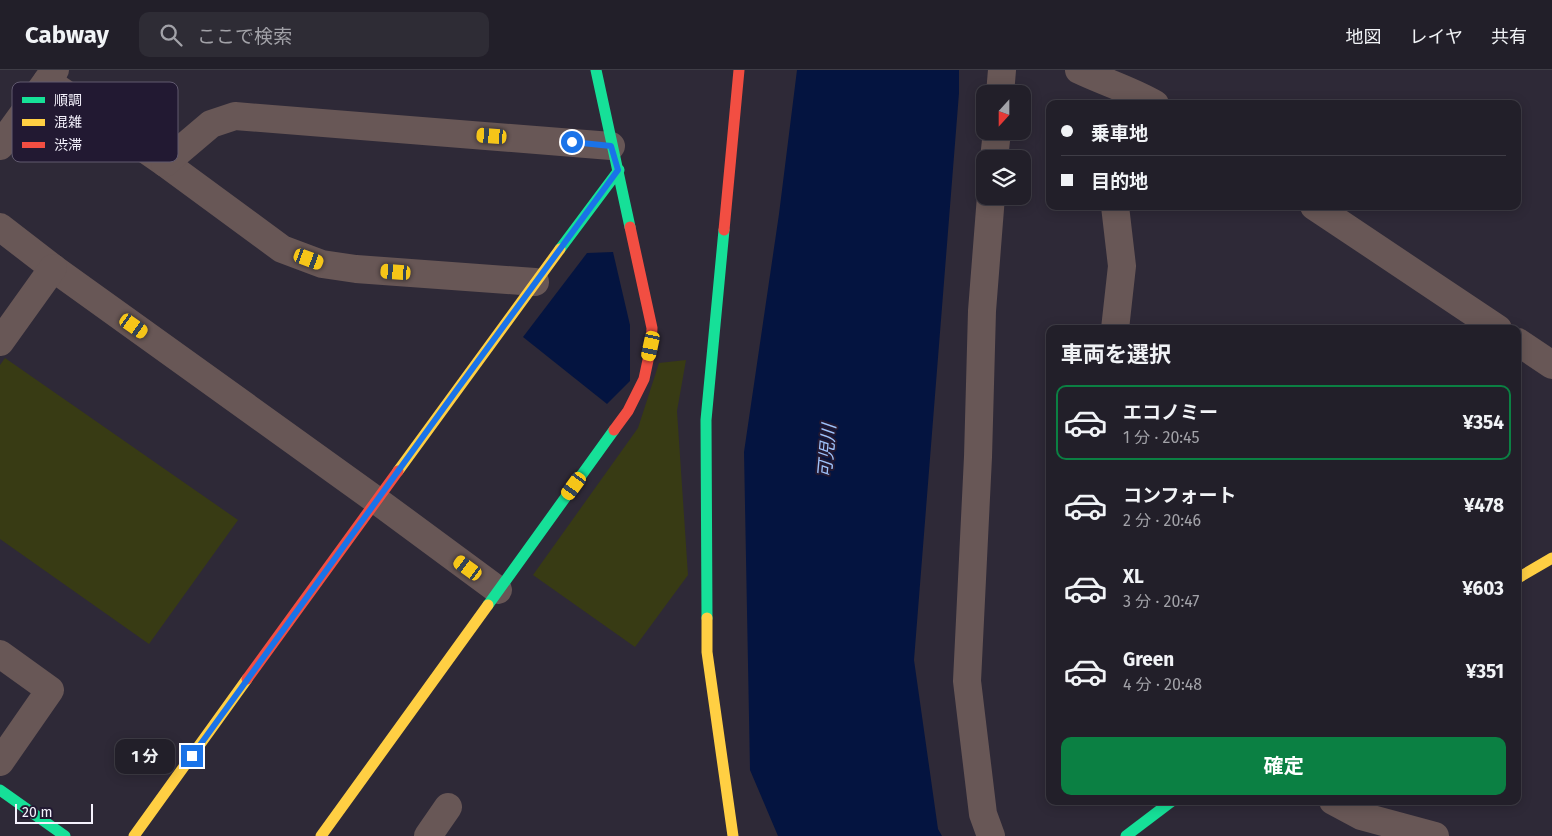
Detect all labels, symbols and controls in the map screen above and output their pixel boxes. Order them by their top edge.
search box [139,12,489,57]
text: Cabway [25,21,109,49]
icon: search [157,21,185,49]
text: ここで検索 [197,25,292,48]
text: 地図 [1346,26,1382,48]
text: レイヤ [1410,26,1463,48]
text: 共有 [1491,26,1527,48]
legend [12,82,178,162]
north arrow [976,85,1031,140]
map controls [976,85,1031,205]
text: 順調 [54,92,82,109]
text: 混雑 [54,114,82,131]
text: 乗車地 [1091,122,1148,145]
car [476,127,507,145]
route start [561,131,583,153]
text: 渋滞 [54,137,82,154]
button: layers [976,150,1031,205]
text: 目的地 [1091,170,1148,193]
car [292,247,325,271]
car [380,263,411,281]
car [117,311,150,341]
car [640,330,661,362]
text: 車両を選択 [1061,341,1171,368]
icon: car [1063,400,1108,445]
text: エコノミー [1123,401,1218,424]
text: ¥354 [1463,411,1504,434]
water label: 可児川 [814,421,840,479]
text: 1 分 · 20:45 [1123,428,1199,447]
car [559,469,588,503]
icon: car [1063,483,1108,528]
text: コンフォート [1123,484,1236,507]
text: ¥478 [1464,494,1504,517]
text: 2 分 · 20:46 [1123,511,1201,530]
car [451,553,484,583]
text: XL [1123,565,1144,588]
icon: car [1063,566,1108,611]
text: ¥603 [1462,577,1504,600]
text: 3 分 · 20:47 [1123,592,1199,611]
text: Green [1123,648,1174,671]
icon: car [1063,649,1108,694]
text: ¥351 [1466,660,1504,683]
text: 4 分 · 20:48 [1123,675,1202,694]
button: 確定 [1061,737,1506,795]
callout: 1 分 [114,738,174,774]
route end [181,745,203,767]
text: 1 分 [131,747,159,766]
scale bar [15,801,92,824]
text: 20 m [22,804,52,821]

